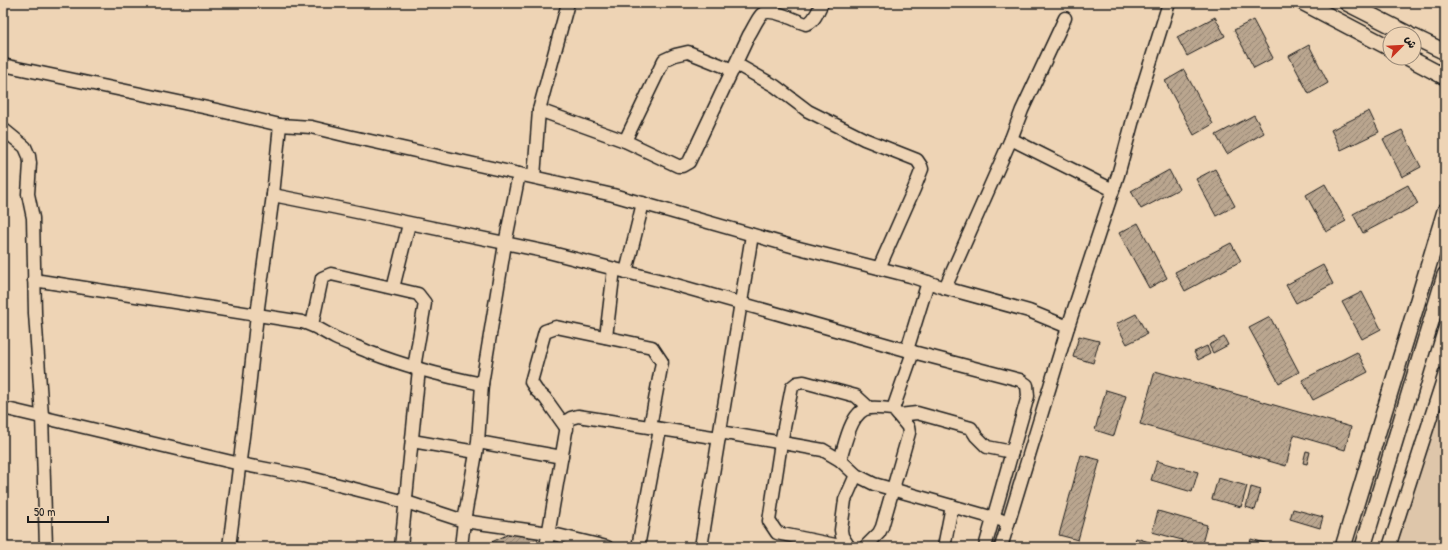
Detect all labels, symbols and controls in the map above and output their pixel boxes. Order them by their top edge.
north arrow [1382,26,1422,66]
text: ش [1402,34,1420,50]
scale bar [28,498,108,524]
text: 50 m [34,503,55,520]

